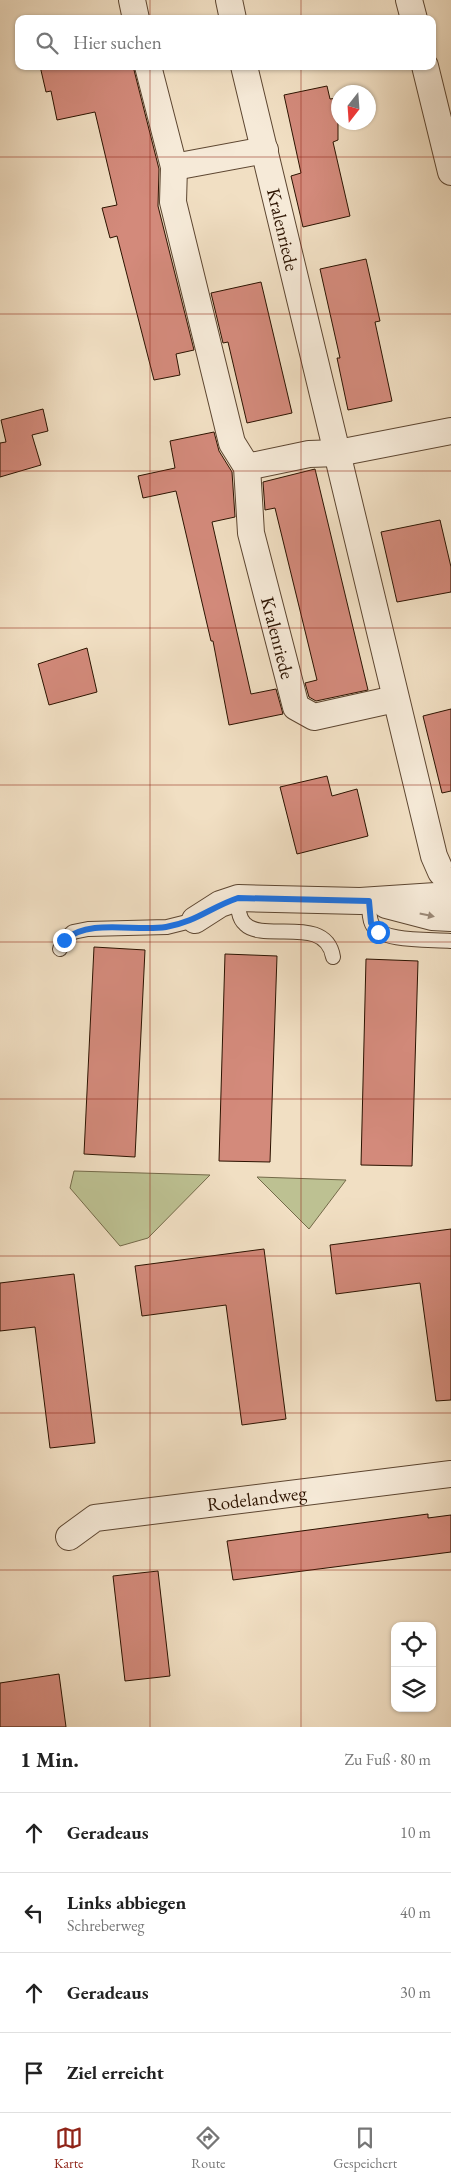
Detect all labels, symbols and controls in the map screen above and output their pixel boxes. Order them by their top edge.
search box [15,15,436,70]
icon: search [33,29,61,57]
text: Hier suchen [73,30,162,55]
north arrow [331,85,376,130]
street label: Kralenriede [261,186,305,273]
street label: Kralenriede [255,594,300,682]
one-way arrow [419,912,435,920]
route start [367,921,390,944]
route end [53,929,76,952]
street label: Rodelandweg [205,1480,309,1517]
map controls [391,1622,436,1712]
button: locate [391,1622,436,1667]
button: layers [391,1667,436,1712]
text: 1 Min. [20,1746,79,1773]
text: Zu Fuß · 80 m [344,1749,431,1770]
icon: ahead [20,1819,48,1847]
text: Geradeaus [67,1820,149,1845]
text: 10 m [400,1822,431,1843]
text: Links abbiegen [67,1890,186,1915]
icon: left [20,1899,48,1927]
text: 40 m [400,1902,431,1923]
text: Schreberweg [67,1915,144,1936]
icon: ahead [20,1979,48,2007]
text: Geradeaus [67,1980,149,2005]
text: 30 m [400,1982,431,2003]
icon: arrive [20,2059,48,2087]
text: Ziel erreicht [67,2060,164,2085]
tab: Karte [54,2124,84,2172]
tab: Route [191,2124,226,2172]
tab: Gespeichert [333,2124,397,2172]

